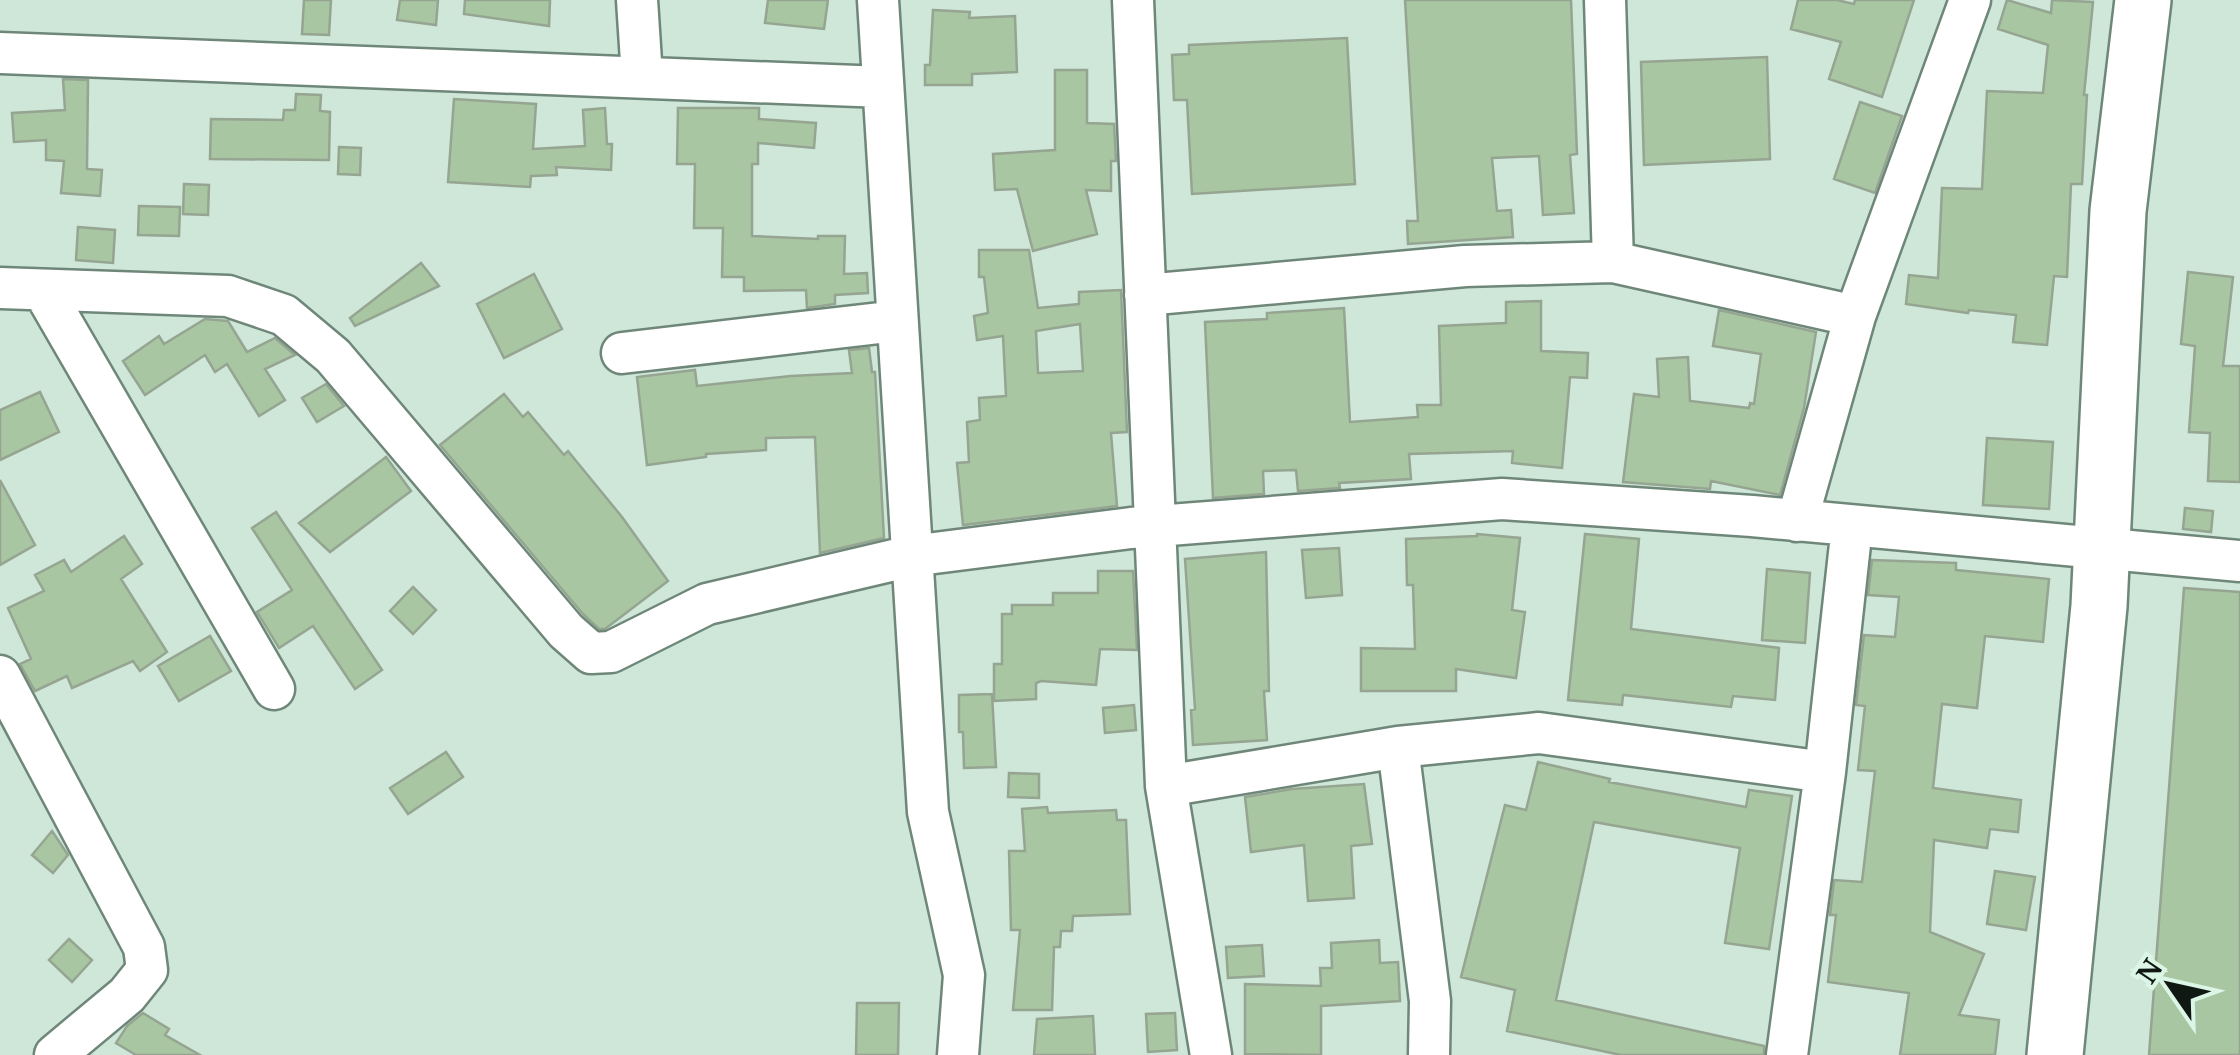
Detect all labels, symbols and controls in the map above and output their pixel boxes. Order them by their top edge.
north arrow [2120,935,2220,1035]
text: N [2127,951,2170,990]

